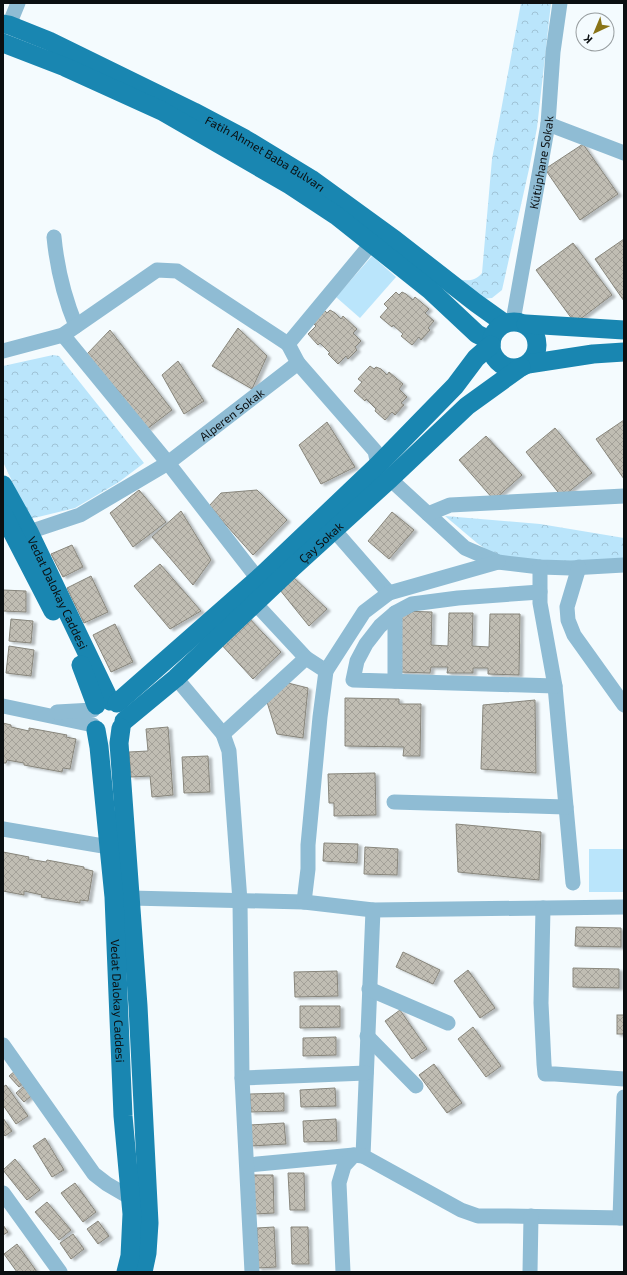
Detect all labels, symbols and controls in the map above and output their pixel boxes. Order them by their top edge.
north arrow [575,12,615,52]
text: K [581,32,595,47]
street label: Fatih Ahmet Baba Bulvarı [203,112,328,194]
street label: Kütüphane Sokak [526,115,556,210]
street label: Alperen Sokak [196,385,266,443]
street label: Çay Sokak [296,518,346,566]
street label: Vedat Dalokay Caddesi [25,534,91,651]
street label: Vedat Dalokay Caddesi [109,939,128,1063]

